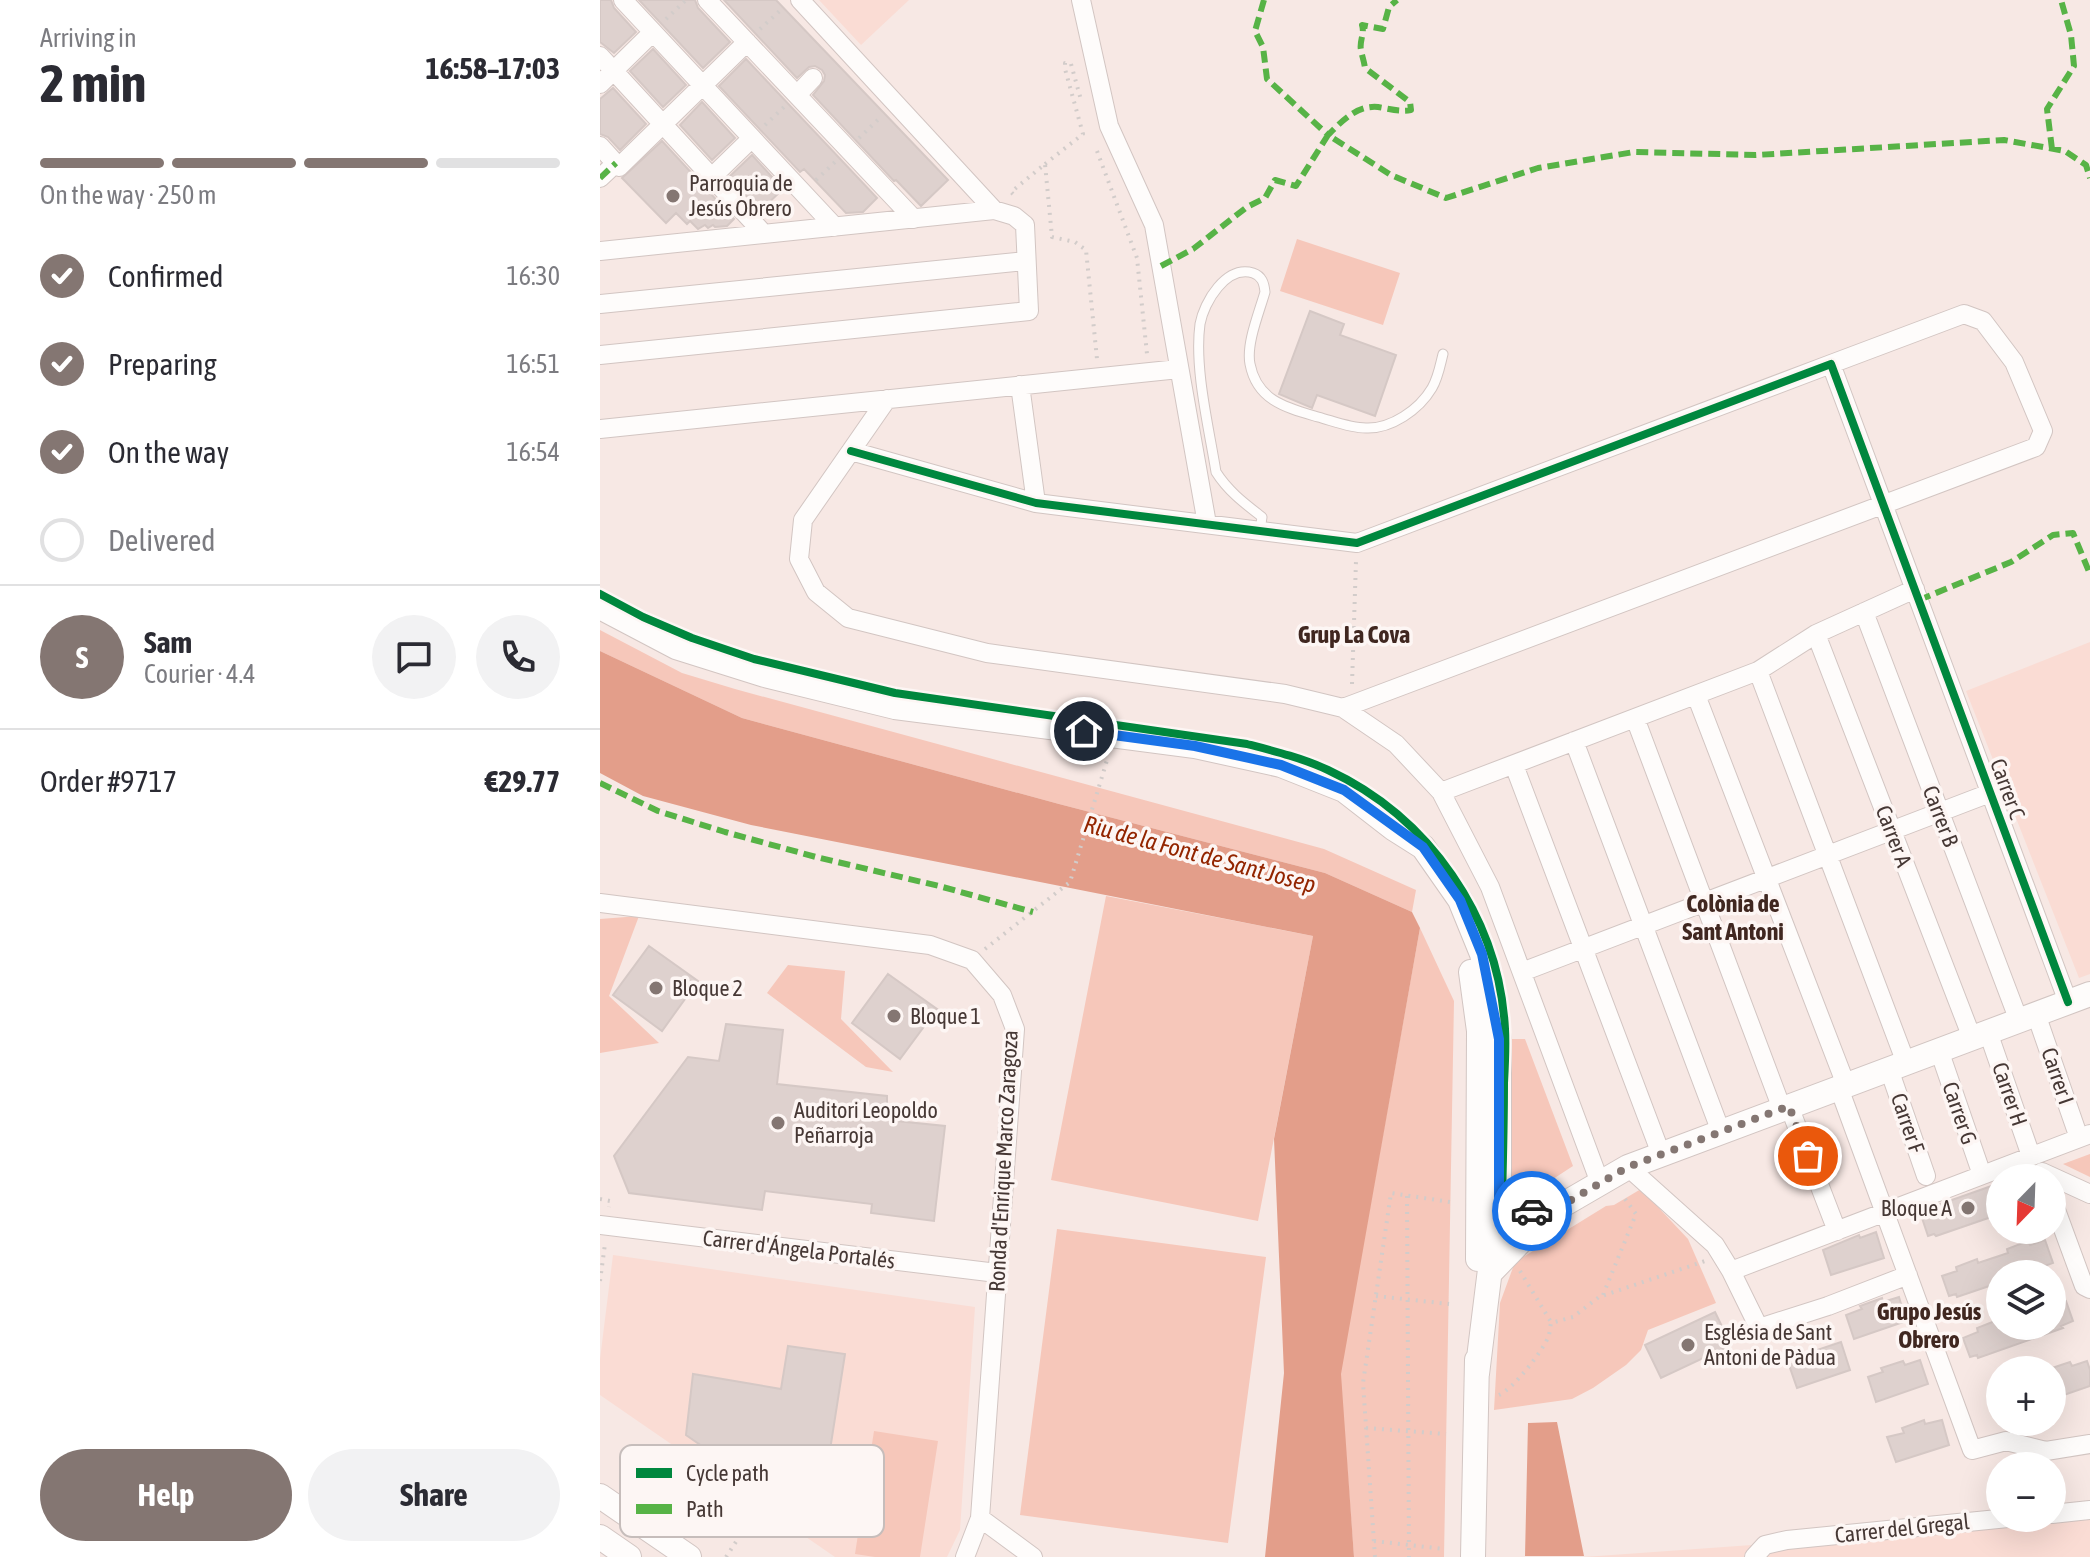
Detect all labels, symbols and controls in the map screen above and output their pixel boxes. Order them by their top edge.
text: Arriving in [40,23,137,53]
text: 16:58–17:03 [425,51,560,85]
text: 2 min [40,53,146,113]
place label: Parroquia de Jesús Obrero [689,170,793,221]
text: On the way · 250 m [40,180,217,210]
marker: Parroquia de Jesús Obrero [664,187,682,205]
icon: check [40,254,84,298]
text: Confirmed [108,259,223,293]
text: 16:30 [506,261,560,291]
icon: check [40,342,84,386]
text: Preparing [108,347,217,381]
text: 16:51 [506,349,560,379]
icon: check [40,430,84,474]
text: On the way [108,435,229,469]
text: 16:54 [506,437,560,467]
text: Delivered [108,523,216,557]
button: chat [372,615,456,699]
button: phone [476,615,560,699]
district label: Grup La Cova [1298,621,1410,648]
text: Sam [144,625,192,659]
text: S [76,640,88,674]
text: Courier · 4.4 [144,659,255,689]
pin [1050,697,1118,765]
icon: home [1062,709,1106,753]
street label: Carrer C [1985,755,2031,823]
text: Order #9717 [40,764,177,798]
text: €29.77 [485,764,560,798]
street label: Carrer B [1918,782,1965,851]
street label: Carrer A [1871,802,1918,870]
water label: Riu de la Font de Sant Josep [1081,810,1319,898]
district label: Colònia de Sant Antoni [1682,890,1784,945]
place label: Bloque 2 [672,975,743,1001]
marker: Bloque 2 [647,979,665,997]
place label: Bloque 1 [910,1003,981,1029]
marker: Bloque 1 [885,1007,903,1025]
street label: Ronda d'Enrique Marco Zaragoza [983,1029,1023,1293]
street label: Carrer I [2036,1044,2080,1108]
street label: Carrer H [1987,1059,2033,1129]
street label: Carrer G [1937,1078,1983,1148]
street label: Carrer F [1886,1090,1930,1156]
place label: Auditori Leopoldo Peñarroja [794,1097,938,1148]
marker: Auditori Leopoldo Peñarroja [769,1114,787,1132]
pin [1774,1122,1842,1190]
icon: bag [1786,1134,1830,1178]
north arrow [1986,1164,2066,1244]
map controls [1986,1164,2066,1532]
courier [1492,1171,1572,1251]
icon: car [1510,1189,1554,1233]
place label: Bloque A [1881,1195,1952,1221]
marker: Bloque A [1959,1199,1977,1217]
street label: Carrer d'Ángela Portalés [701,1224,897,1274]
button: layers [1986,1260,2066,1340]
district label: Grupo Jesús Obrero [1877,1298,1982,1353]
place label: Església de Sant Antoni de Pàdua [1704,1319,1836,1370]
marker: Església de Sant Antoni de Pàdua [1679,1336,1697,1354]
button: + [1986,1356,2066,1436]
legend [620,1445,884,1537]
button: Help [40,1449,292,1541]
button: Share [308,1449,560,1541]
button: − [1986,1452,2066,1532]
text: Cycle path [686,1460,769,1486]
text: Path [686,1496,724,1522]
street label: Carrer del Gregal [1833,1508,1971,1548]

